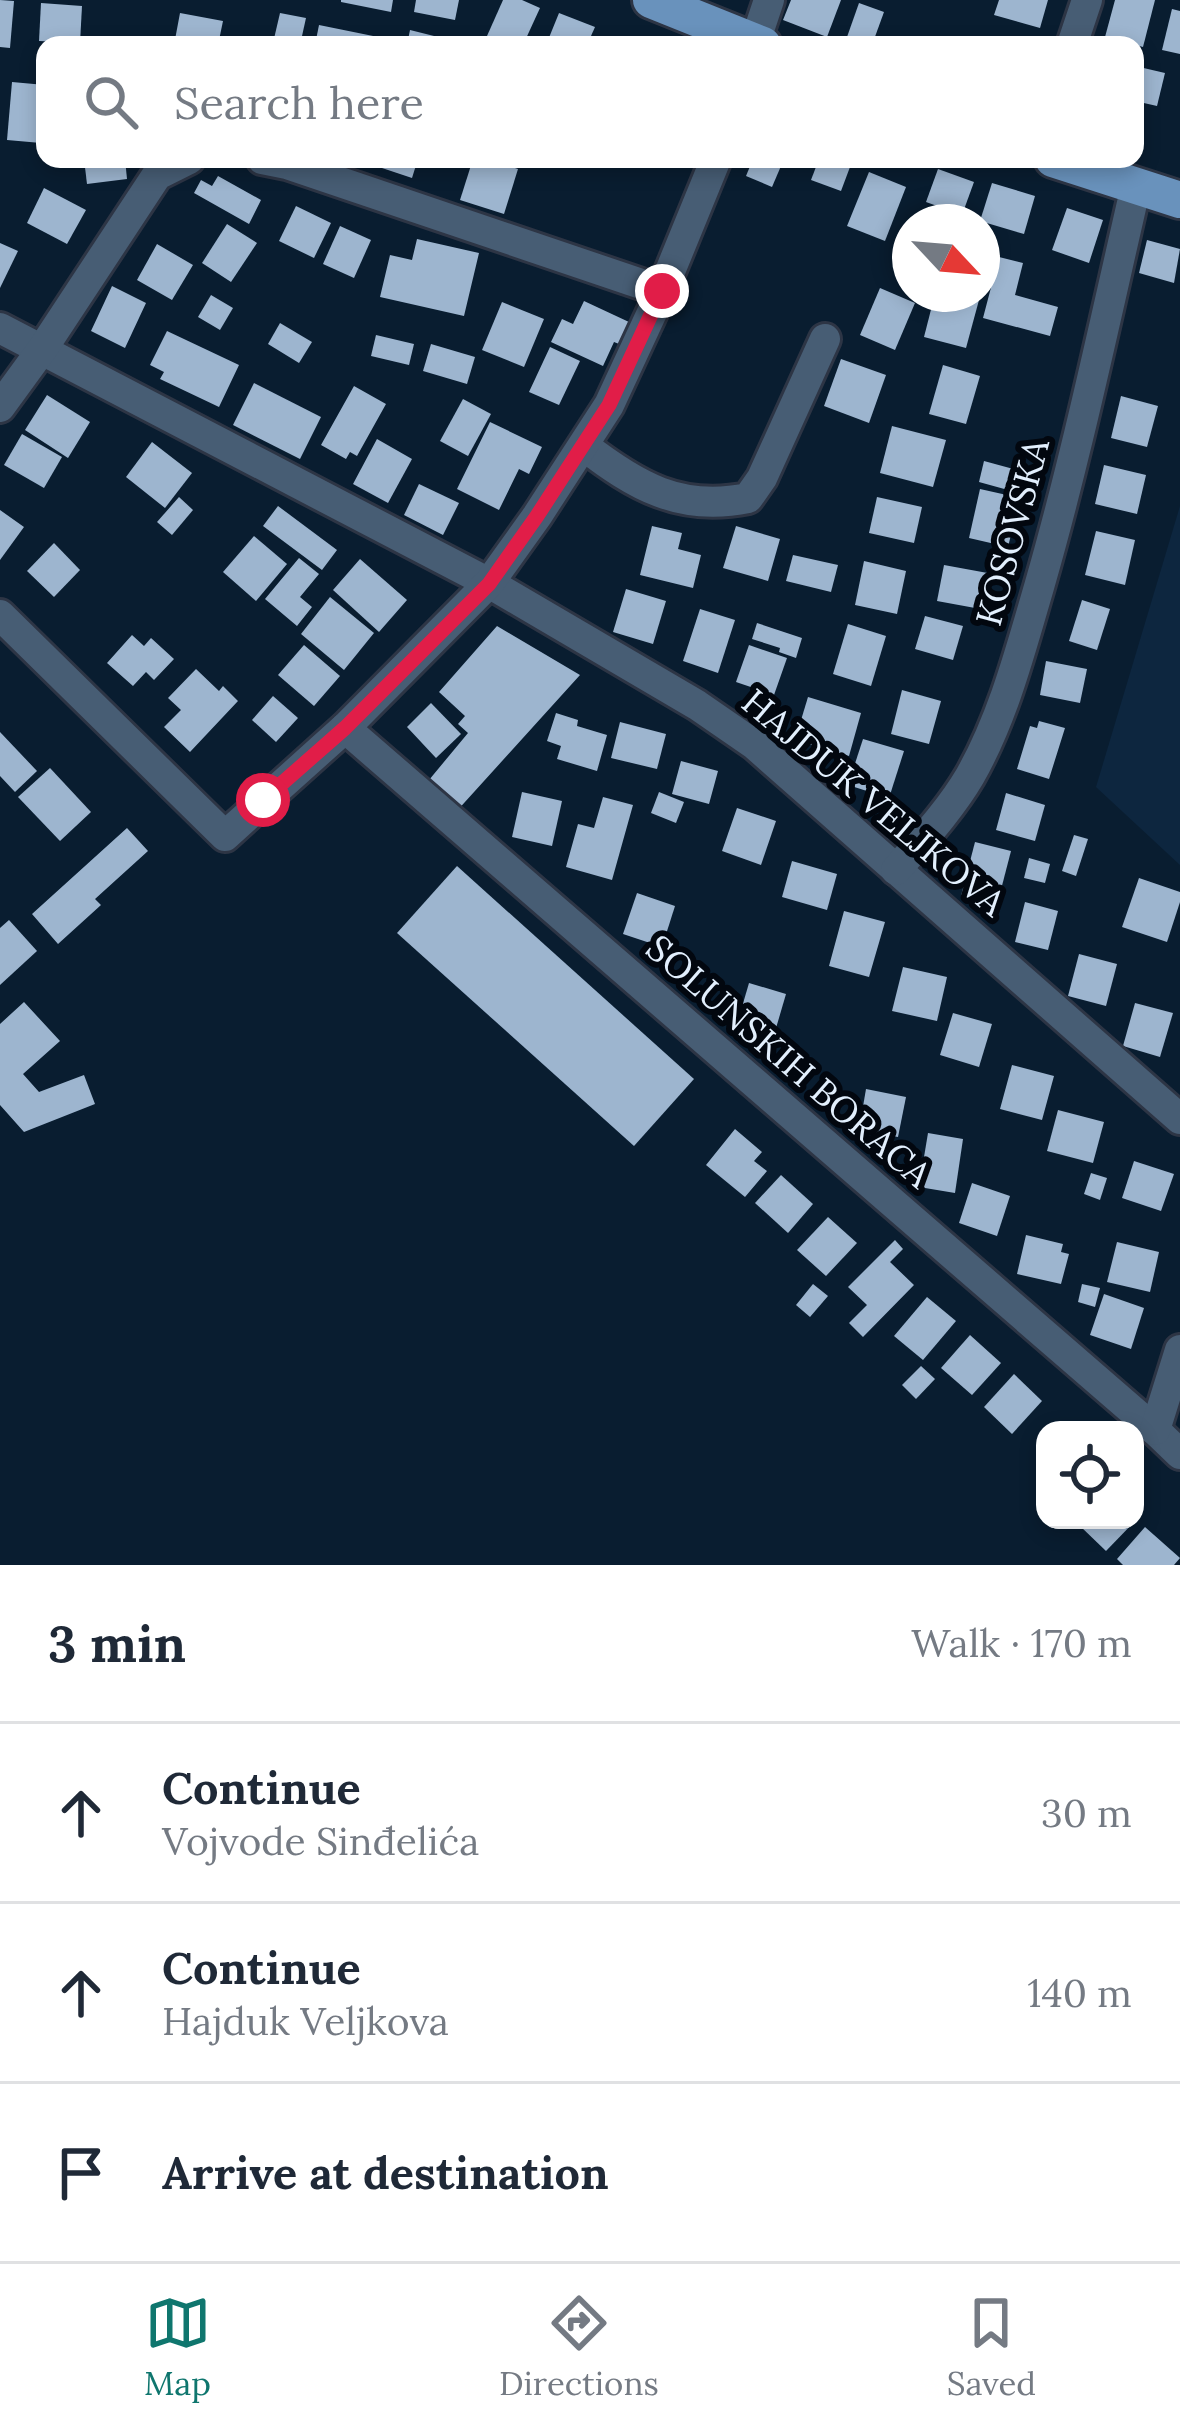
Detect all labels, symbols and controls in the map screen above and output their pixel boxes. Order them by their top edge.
search box [36,36,1144,168]
icon: search [78,69,144,135]
text: Search here [174,74,424,131]
north arrow [892,204,1000,312]
route end [635,264,689,318]
street label: KOSOVSKA [965,433,1059,631]
street label: HAJDUK VELJKOVA [733,678,1016,926]
route start [236,773,290,827]
street label: SOLUNSKIH BORACA [637,925,941,1198]
map controls [1036,1421,1144,1529]
button: locate [1036,1421,1144,1529]
text: 3 min [48,1611,186,1676]
text: Walk · 170 m [911,1618,1132,1668]
text: Continue [162,1759,361,1816]
icon: ahead [48,1780,114,1846]
text: 30 m [1041,1788,1132,1838]
text: Vojvode Sinđelića [162,1816,479,1866]
text: Continue [162,1939,361,1996]
icon: ahead [48,1960,114,2026]
text: 140 m [1027,1968,1132,2018]
text: Hajduk Veljkova [162,1996,449,2046]
icon: arrive [48,2140,114,2206]
text: Arrive at destination [162,2144,609,2201]
tab: Map [144,2290,211,2404]
tab: Directions [499,2290,659,2404]
tab: Saved [947,2290,1036,2404]

